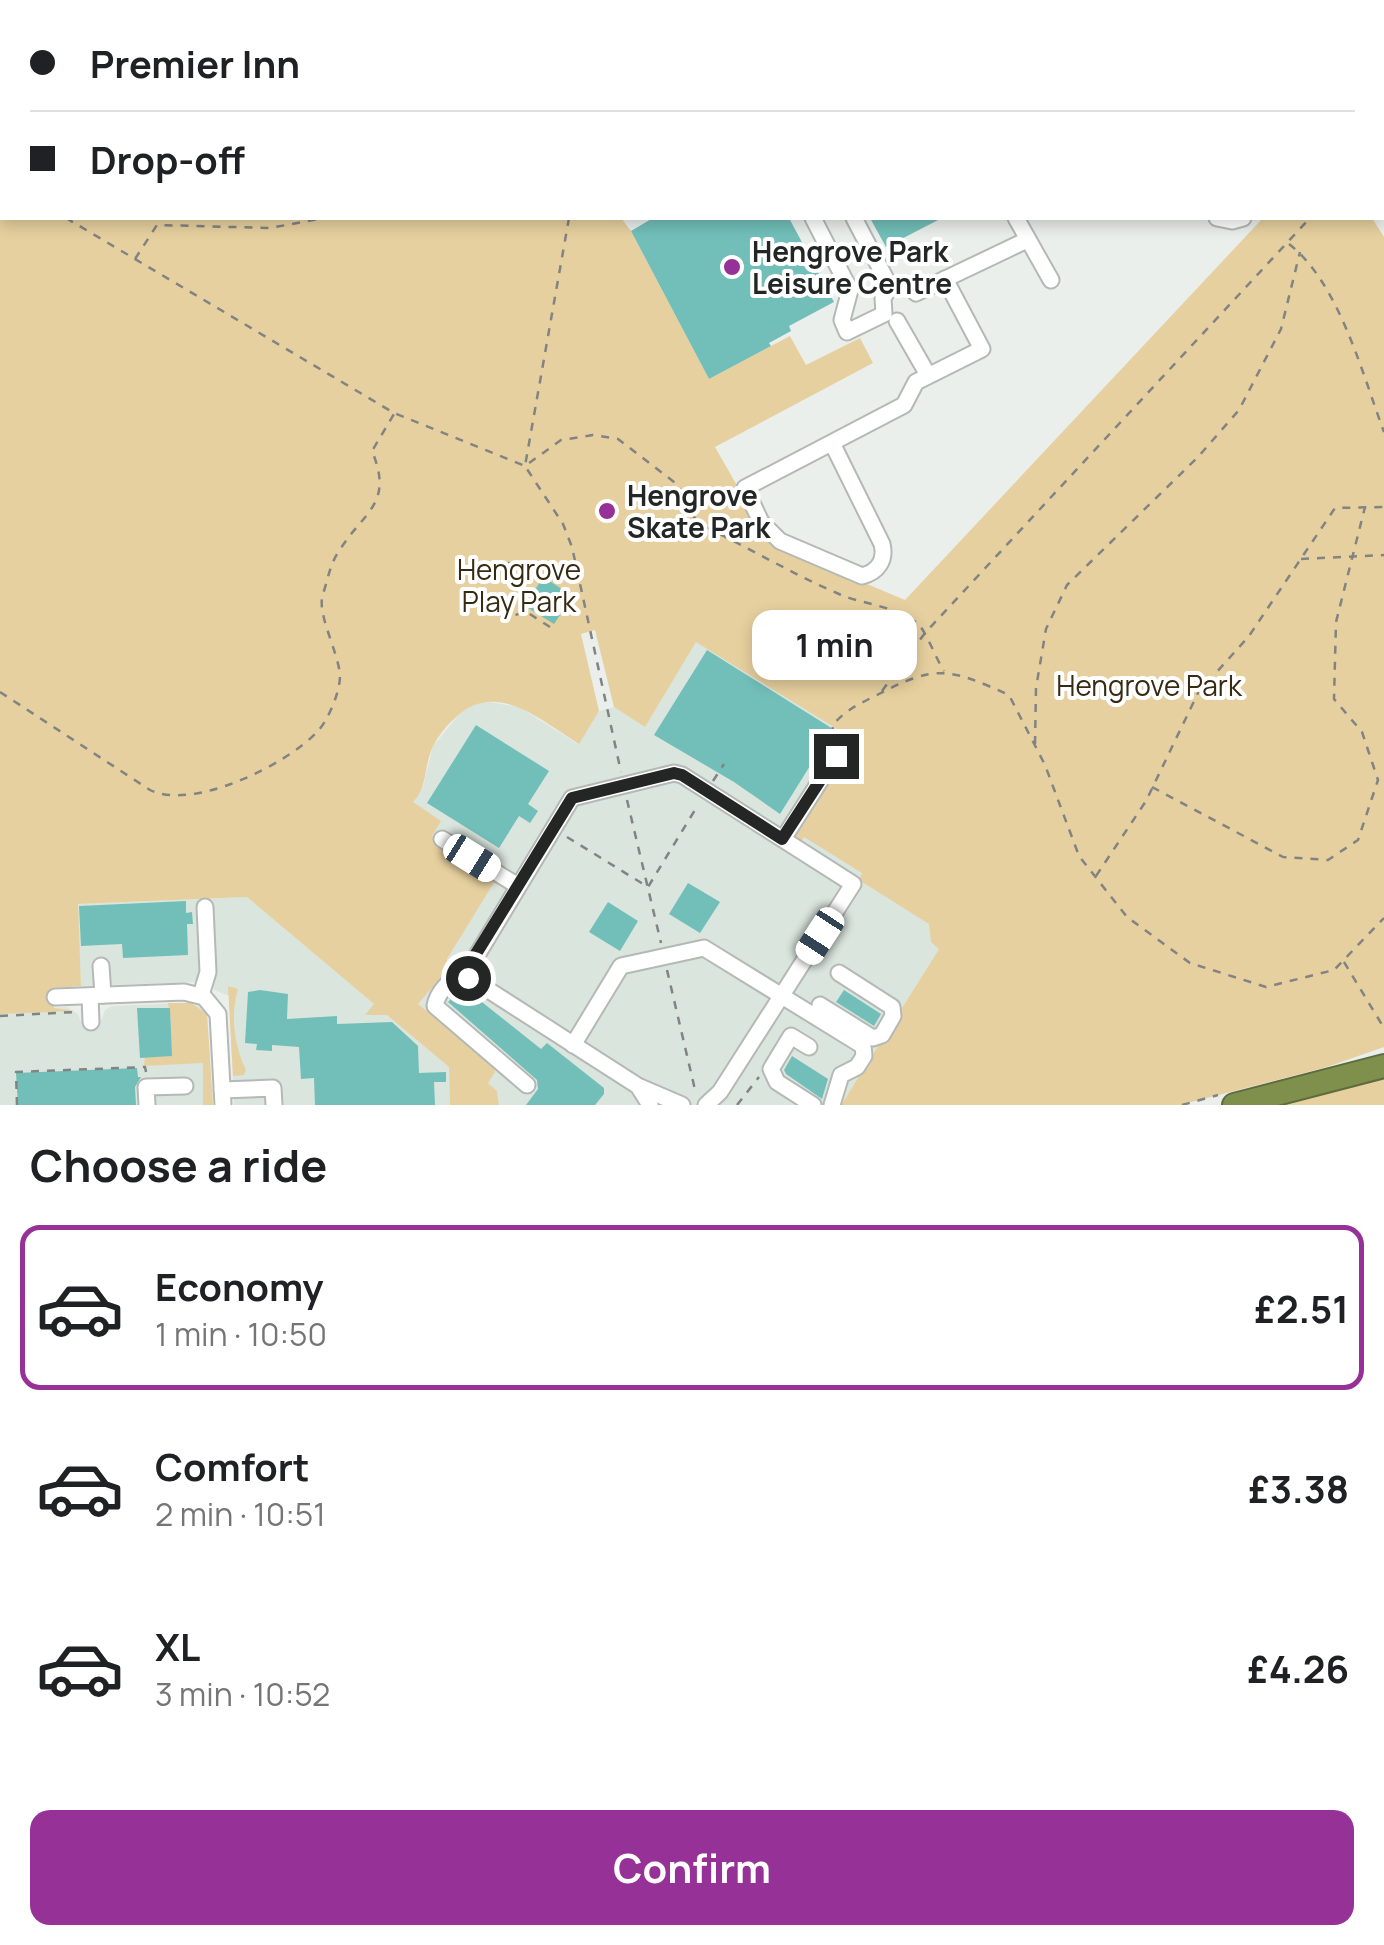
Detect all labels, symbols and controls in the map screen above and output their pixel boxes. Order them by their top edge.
text: Premier Inn [90,37,300,89]
text: Drop-off [90,133,245,185]
place label: Hengrove Park Leisure Centre [752,232,952,302]
marker: Hengrove Park Leisure Centre [721,256,743,278]
place label: Hengrove Skate Park [627,476,771,546]
marker: Hengrove Skate Park [596,500,618,522]
park label: Hengrove Play Park [457,550,581,620]
callout: 1 min [754,611,918,681]
text: 1 min [795,623,874,667]
park label: Hengrove Park [1056,666,1243,704]
route end [814,734,859,779]
car [439,829,505,887]
car [791,903,849,969]
route start [446,956,491,1001]
text: Choose a ride [30,1134,327,1196]
text: Economy [155,1260,324,1312]
icon: car [35,1263,125,1353]
text: £2.51 [1254,1282,1349,1334]
text: 1 min · 10:50 [155,1312,327,1356]
text: Comfort [155,1440,309,1492]
icon: car [35,1443,125,1533]
text: £3.38 [1248,1462,1349,1514]
text: 2 min · 10:51 [155,1492,326,1536]
text: XL [155,1620,200,1672]
icon: car [35,1623,125,1713]
text: £4.26 [1247,1642,1349,1694]
text: 3 min · 10:52 [155,1672,330,1716]
button: Confirm [30,1810,1354,1925]

